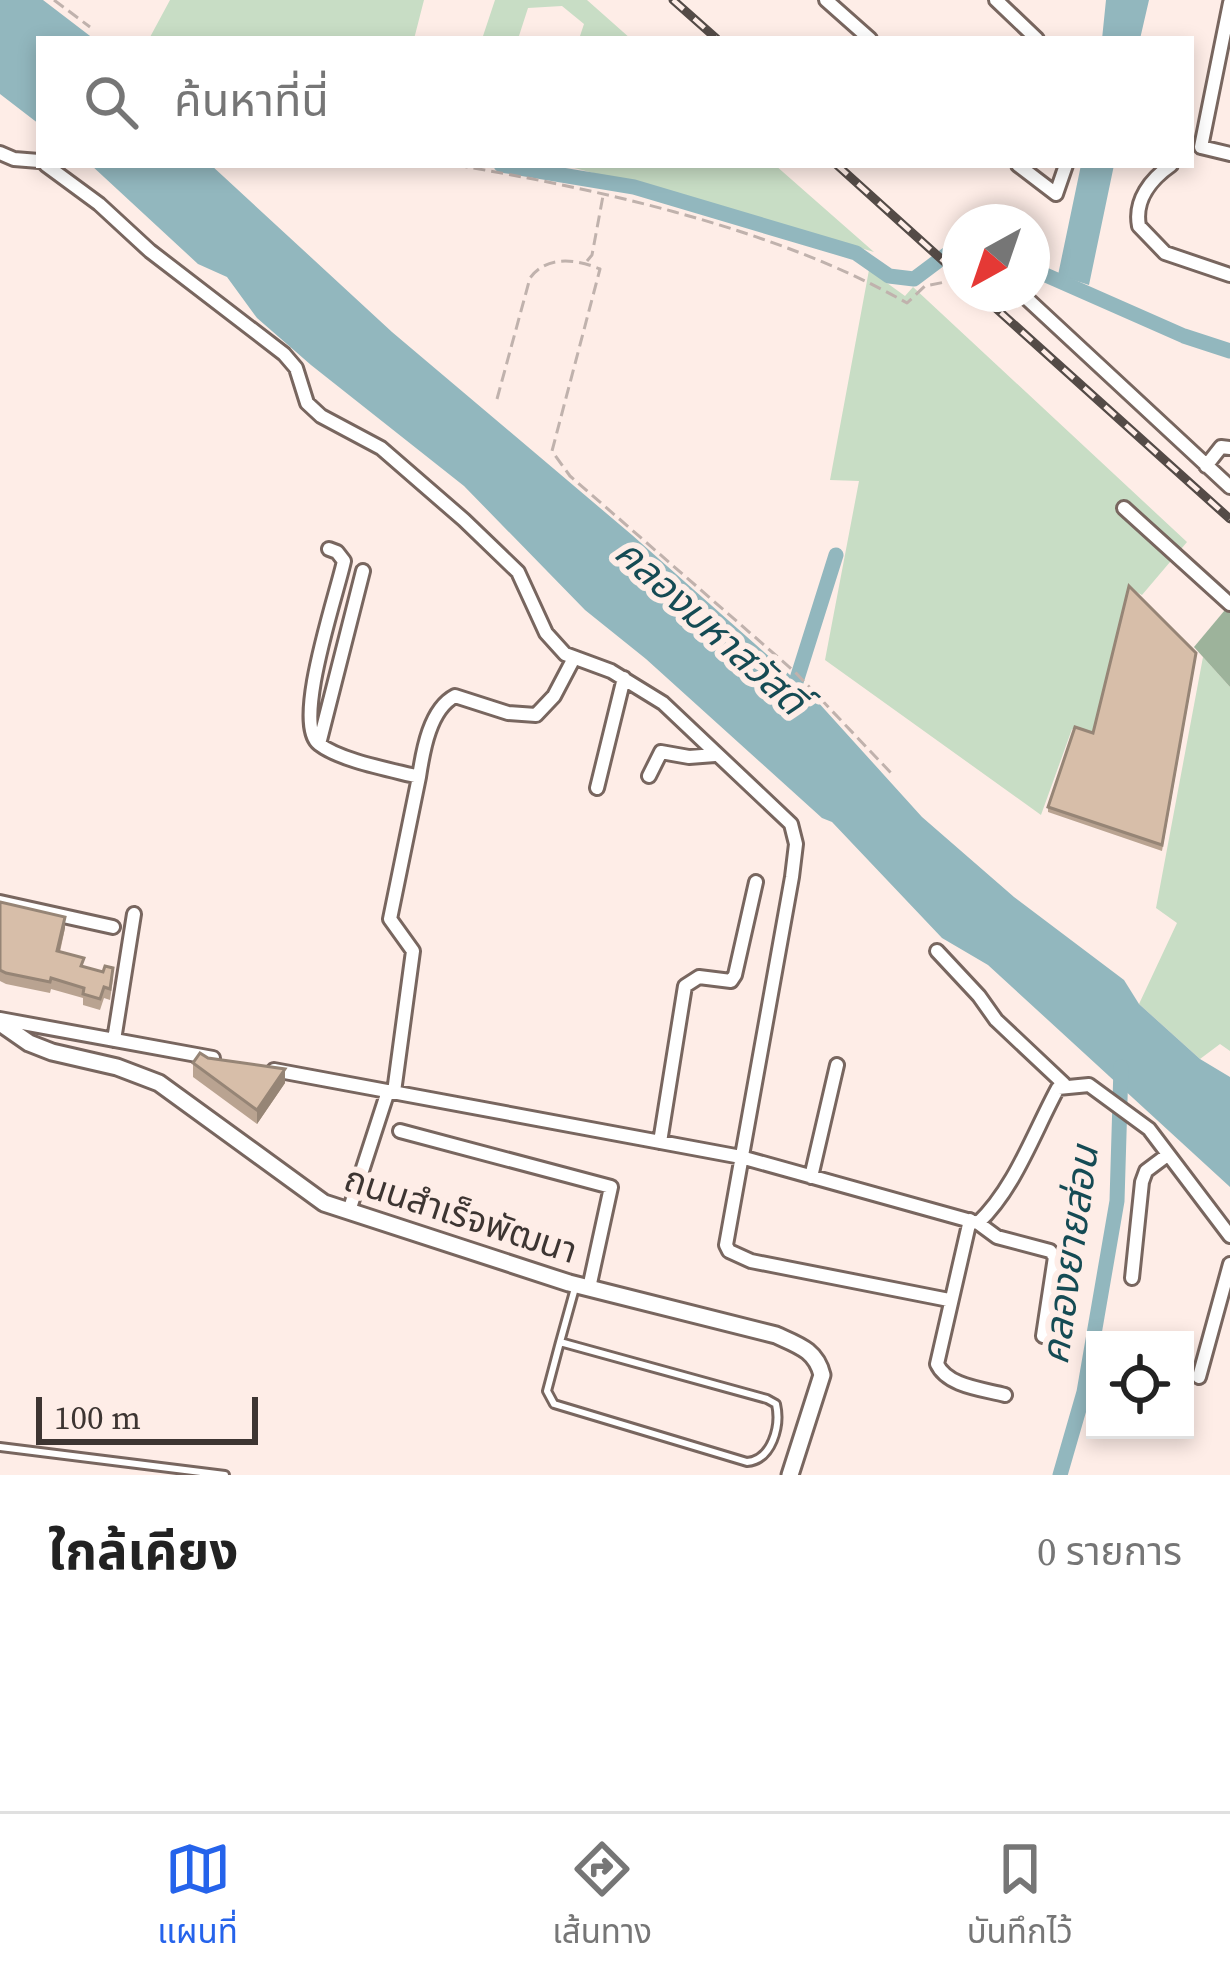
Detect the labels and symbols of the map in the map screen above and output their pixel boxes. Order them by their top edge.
north arrow [942,204,1050,312]
water label: คลองมหาสวัสดิ์ [604,526,825,733]
water label: คลองยายส่อน [1028,1140,1111,1368]
street label: ถนนสำเร็จพัฒนา [338,1154,584,1275]
scale bar [36,1391,258,1444]

